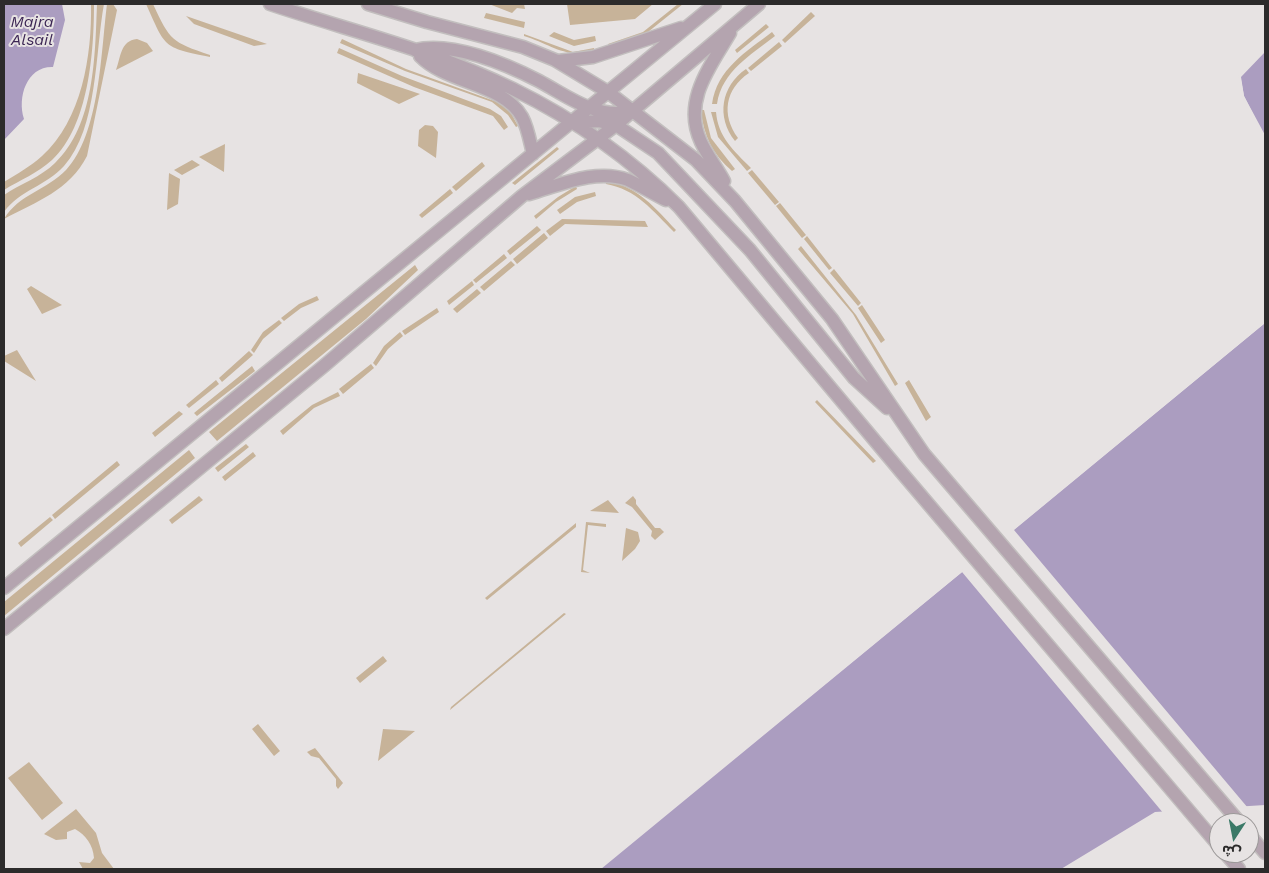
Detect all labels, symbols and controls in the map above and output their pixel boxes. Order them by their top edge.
water label: Majra Alsail [10,12,54,50]
north arrow [1209,813,1259,863]
text: ش [1220,842,1242,861]

